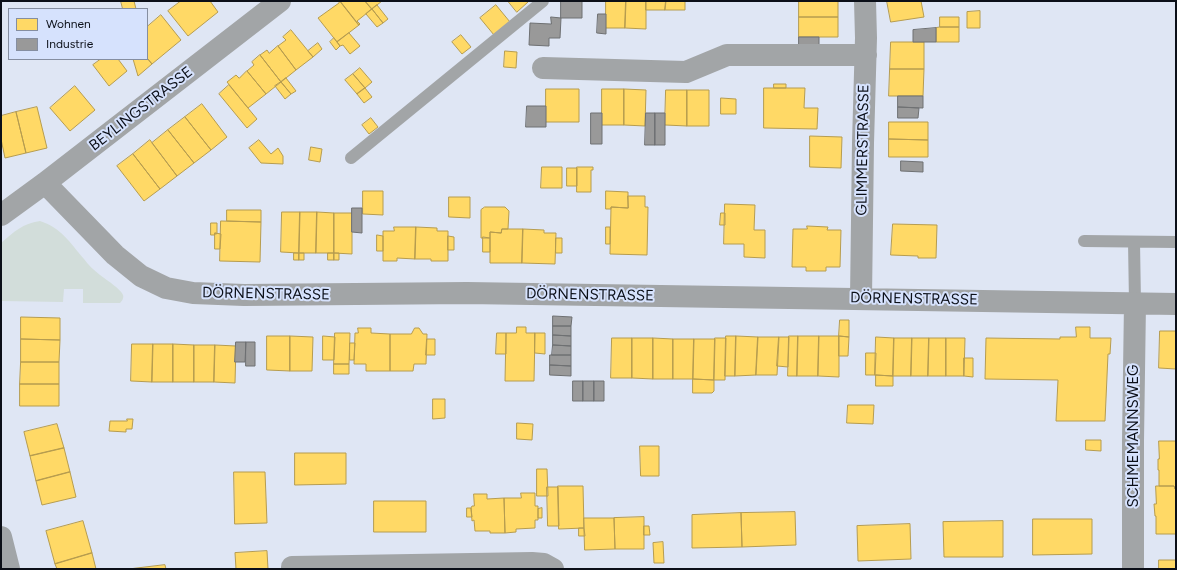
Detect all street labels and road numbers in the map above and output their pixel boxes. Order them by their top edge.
street label: BEYLINGSTRASSE [86,63,196,155]
street label: GLIMMERSTRASSE [853,84,873,216]
street label: DÖRNENSTRASSE [202,284,330,304]
street label: DÖRNENSTRASSE [526,285,654,305]
street label: DÖRNENSTRASSE [850,289,978,309]
street label: SCHMEMANNSWEG [1125,365,1143,507]

